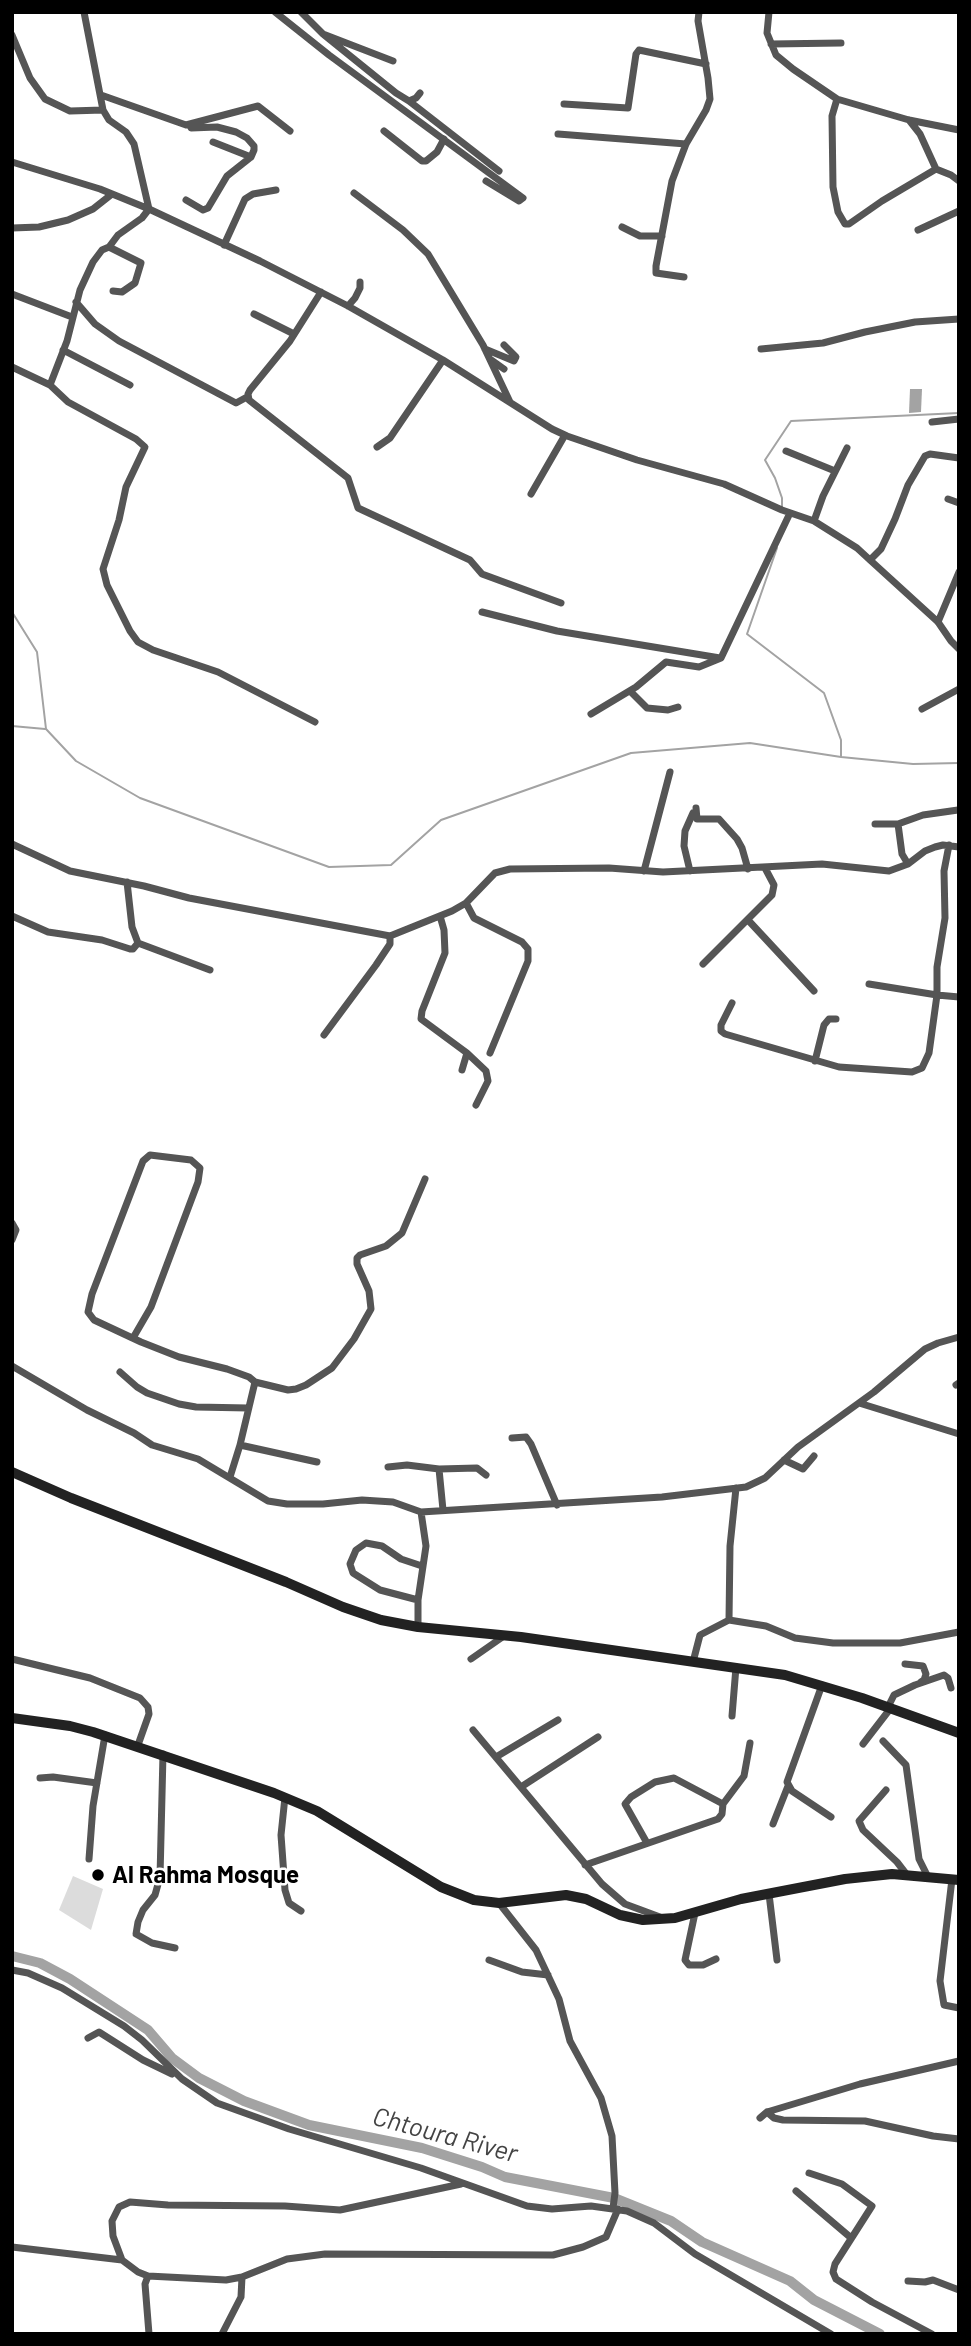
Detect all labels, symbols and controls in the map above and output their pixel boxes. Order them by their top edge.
place label: Al Rahma Mosque [112,1861,299,1889]
marker: Al Rahma Mosque [90,1867,106,1883]
water label: Chtoura River [369,2101,521,2169]

